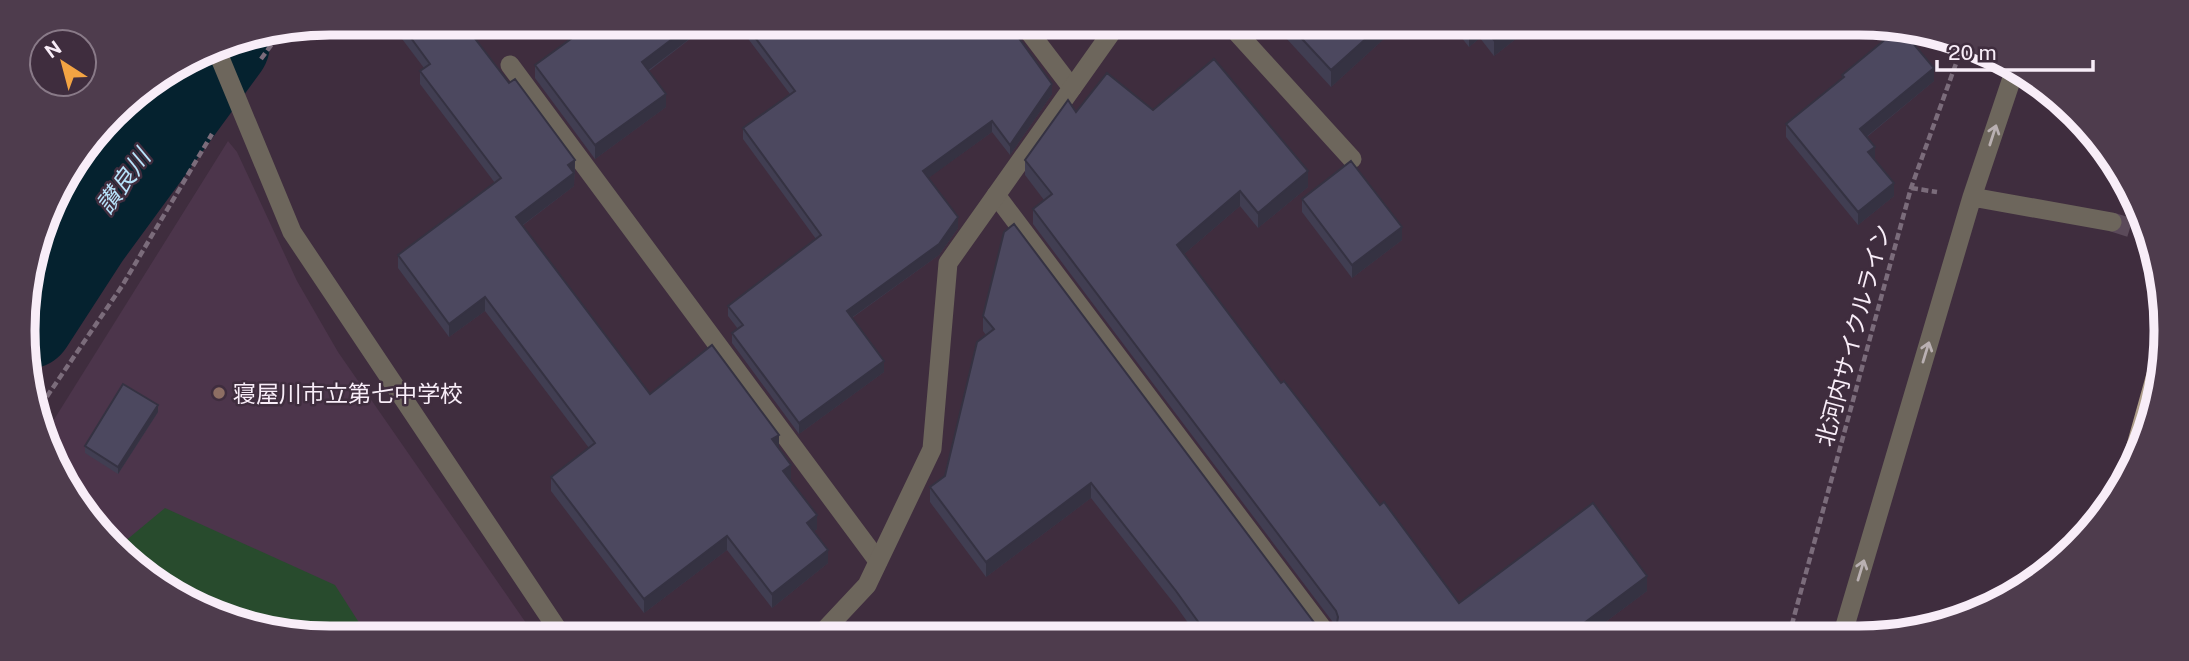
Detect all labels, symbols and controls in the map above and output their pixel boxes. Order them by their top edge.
north arrow [28,28,98,98]
scale bar [1937,28,2093,72]
text: N [41,36,65,63]
text: 20 m [1948,40,1997,65]
one-way arrow [1988,124,2000,146]
water label: 讃良川 [91,141,157,218]
street label: 北河内サイクルライン [1810,221,1896,449]
one-way arrow [1921,341,1934,363]
place label: 寝屋川市立第七中学校 [233,380,463,407]
marker: 寝屋川市立第七中学校 [211,385,227,401]
one-way arrow [1856,559,1869,581]

